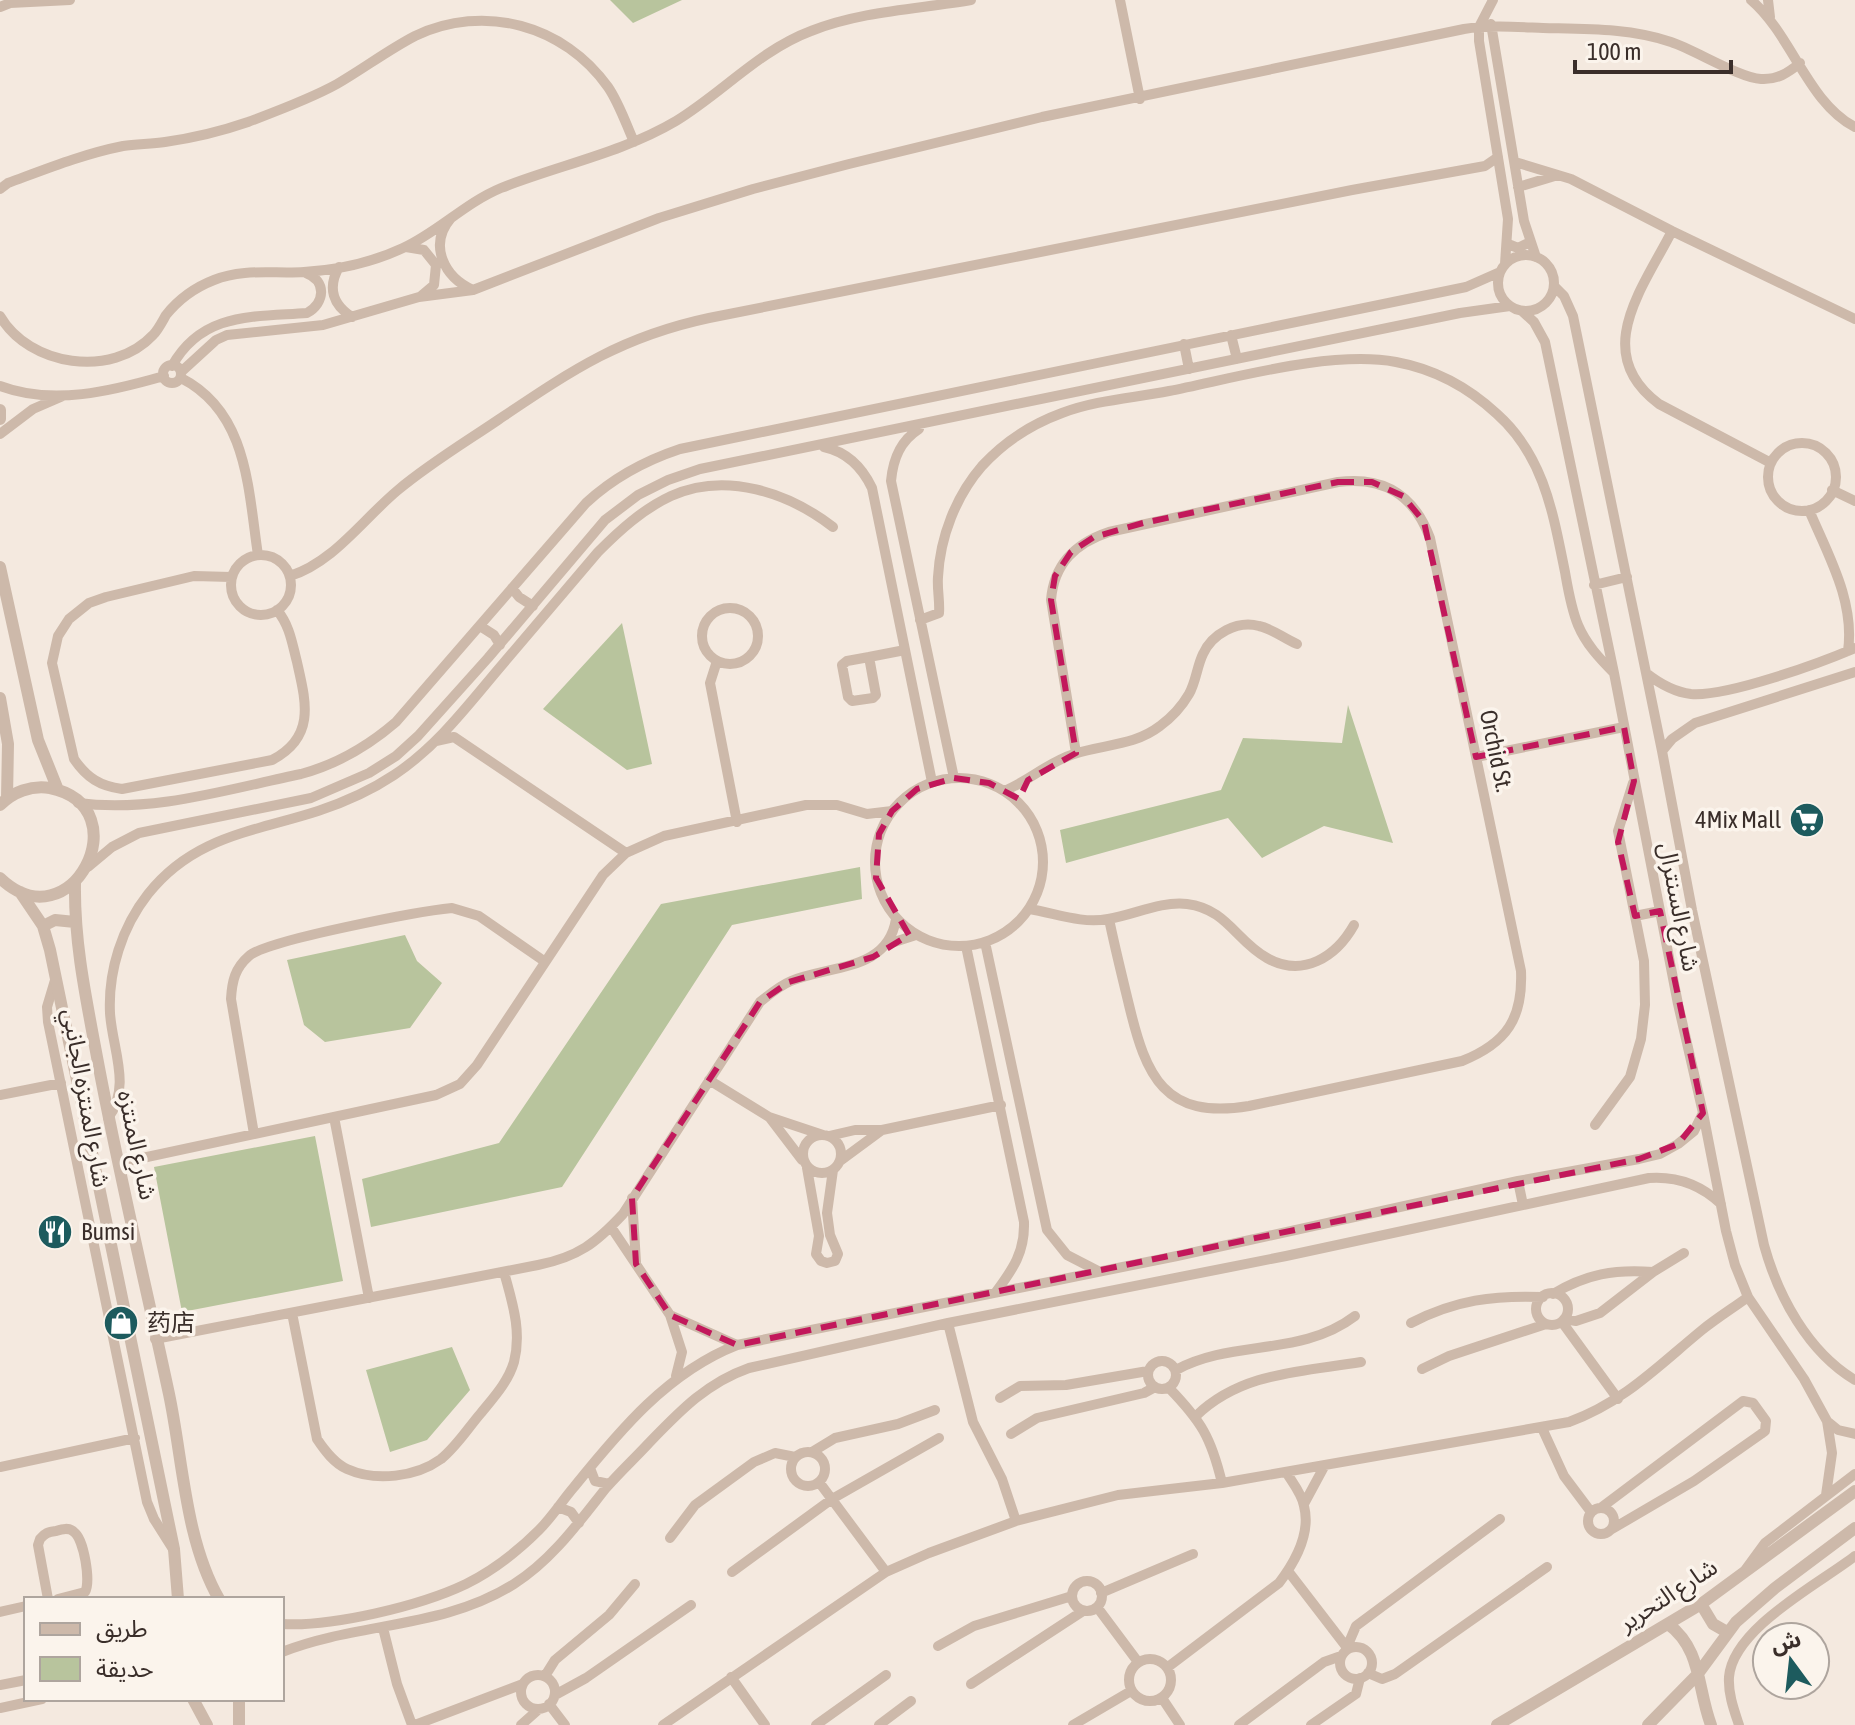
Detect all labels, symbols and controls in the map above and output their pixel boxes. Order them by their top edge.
scale bar [1575,24,1731,74]
text: 100 m [1587,38,1641,65]
street label: Orchid St. [1475,707,1518,794]
supermarket icon: 4Mix Mall [1788,801,1826,839]
place label: 4Mix Mall [1695,806,1782,833]
street label: شارع السنترال [1650,840,1705,974]
street label: شارع المنتزه الجانبي [52,1006,116,1190]
street label: شارع المنتزه [109,1088,162,1203]
restaurant icon: Bumsi [36,1213,74,1251]
place label: Bumsi [81,1218,135,1245]
shop icon: 药店 [102,1304,140,1342]
place label: 药店 [147,1309,195,1336]
street label: شارع التحرير [1613,1553,1724,1640]
legend [24,1597,284,1701]
text: طريق [96,1615,148,1644]
north arrow [1751,1621,1831,1701]
text: ش [1768,1625,1804,1658]
text: حديقة [96,1655,154,1682]

